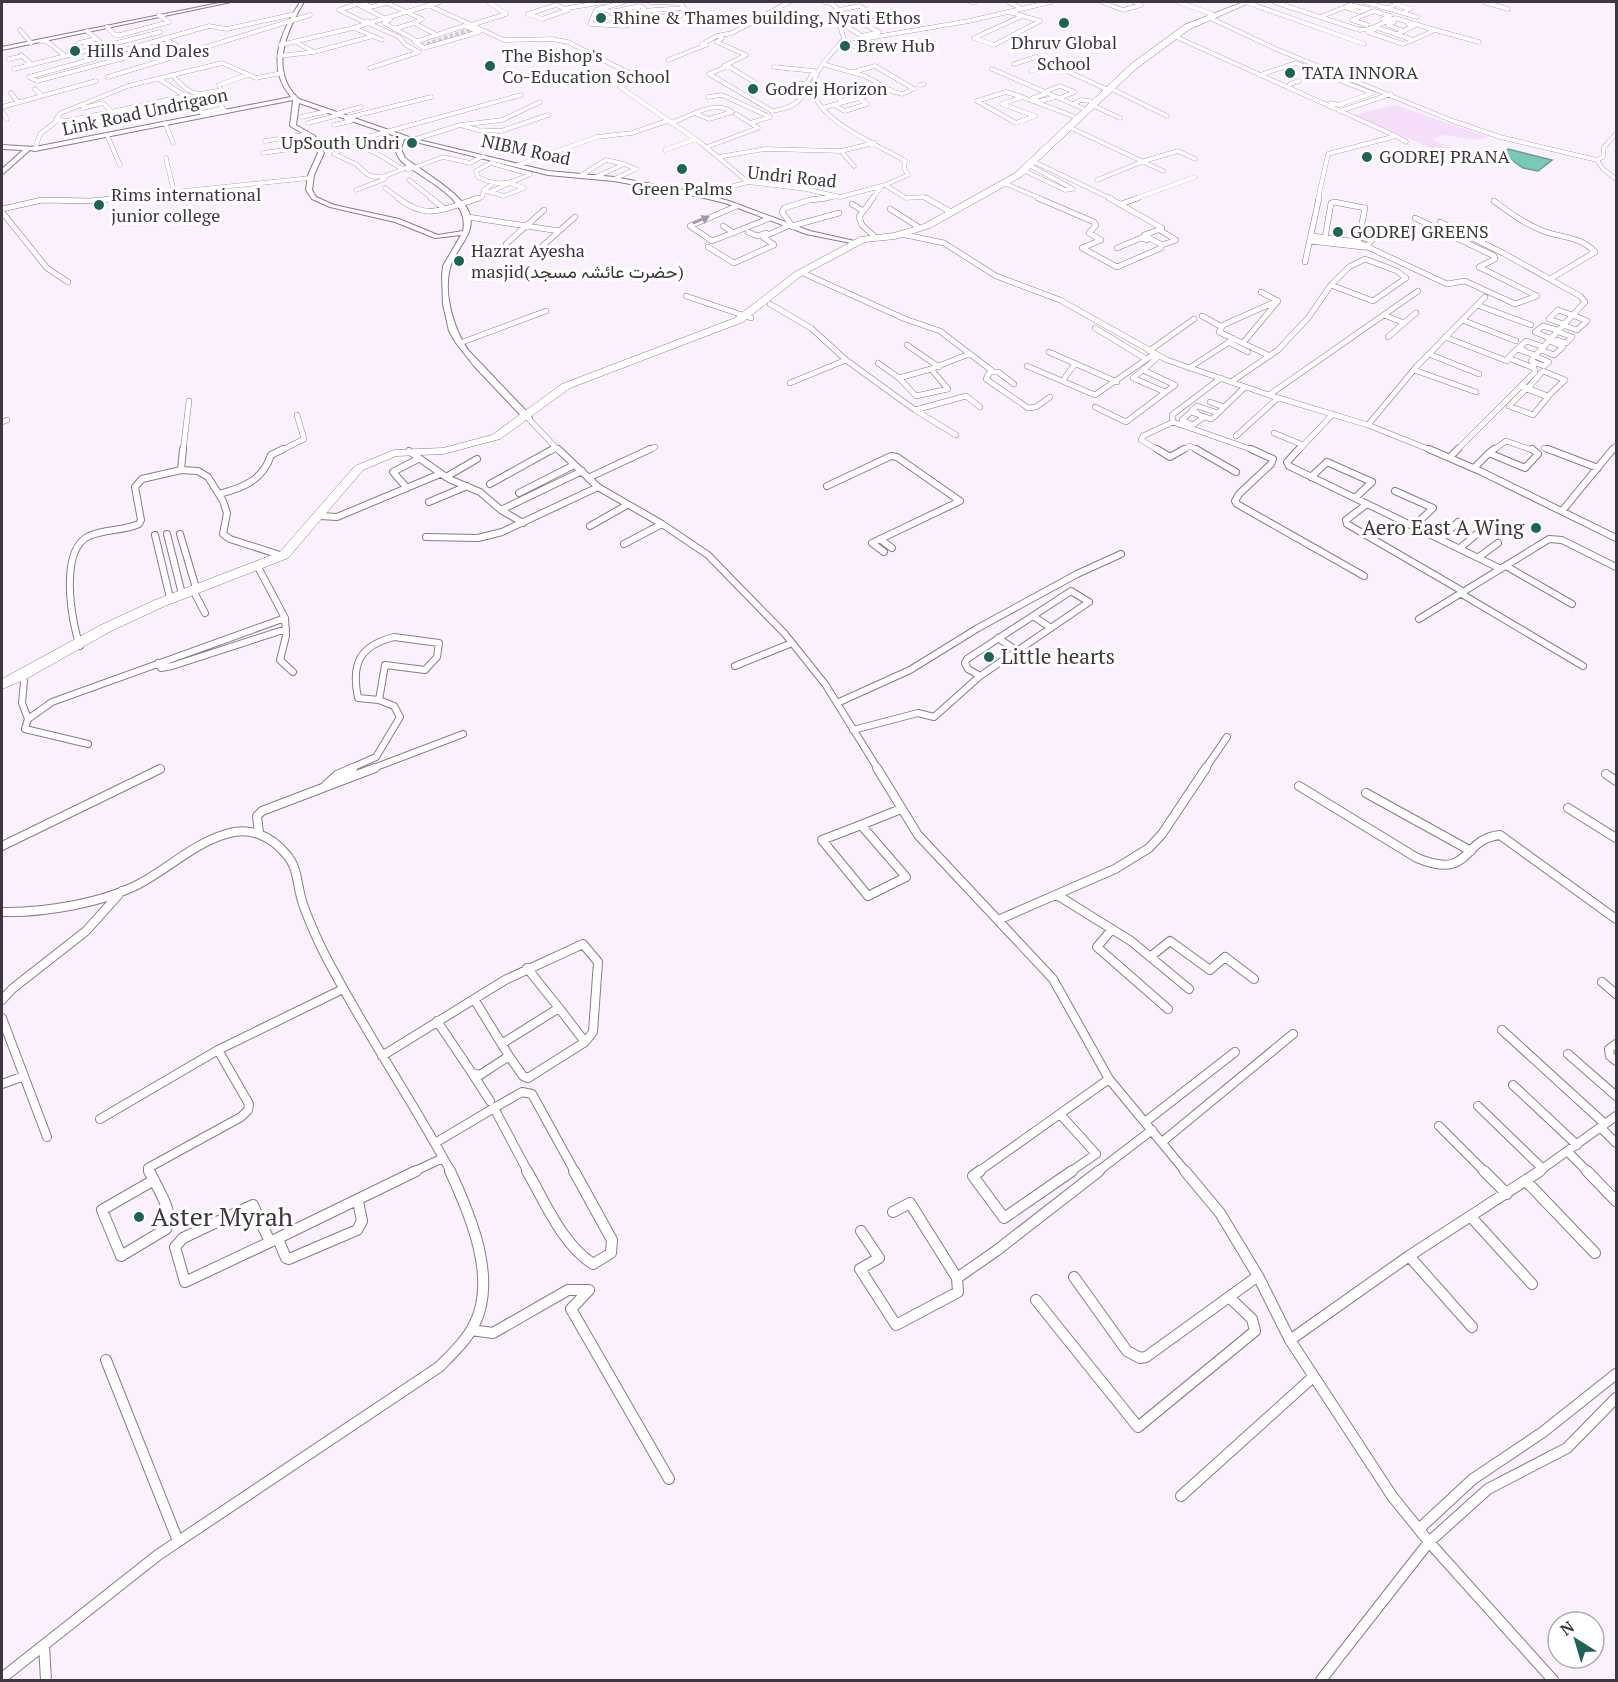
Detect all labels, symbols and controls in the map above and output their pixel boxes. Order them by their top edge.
place label: Rhine & Thames building, Nyati Ethos [613,5,921,29]
marker: Rhine & Thames building, Nyati Ethos [594,11,608,25]
marker: Dhruv Global School [1057,16,1071,30]
place label: Dhruv Global School [1011,30,1117,75]
place label: Brew Hub [857,33,935,57]
place label: Hills And Dales [87,38,210,62]
marker: Brew Hub [838,39,852,53]
place label: The Bishop's Co-Education School [502,43,670,88]
marker: Hills And Dales [68,44,82,58]
marker: The Bishop's Co-Education School [483,59,497,73]
place label: TATA INNORA [1302,60,1419,84]
marker: TATA INNORA [1283,66,1297,80]
place label: Godrej Horizon [765,76,888,100]
street label: Link Road Undrigaon [60,82,230,140]
marker: Godrej Horizon [746,82,760,96]
street label: NIBM Road [479,128,573,170]
place label: UpSouth Undri [281,130,400,154]
marker: UpSouth Undri [405,136,419,150]
place label: GODREJ PRANA [1379,144,1511,168]
marker: GODREJ PRANA [1360,150,1374,164]
street label: Undri Road [746,159,838,193]
marker: Green Palms [675,162,689,176]
place label: Green Palms [631,176,733,200]
place label: Rims international junior college [111,182,261,227]
marker: Rims international junior college [92,198,106,212]
one-way arrow [692,215,710,225]
place label: GODREJ GREENS [1350,219,1489,243]
marker: GODREJ GREENS [1331,225,1345,239]
place label: Hazrat Ayesha masjid(حضرت عائشہ مسجد) [471,238,684,283]
marker: Hazrat Ayesha masjid(حضرت عائشہ مسجد) [452,254,466,268]
place label: Aero East A Wing [1362,513,1525,541]
marker: Aero East A Wing [1529,521,1543,535]
place label: Little hearts [1001,642,1115,670]
marker: Little hearts [982,650,996,664]
place label: Aster Myrah [151,1199,293,1233]
marker: Aster Myrah [132,1210,146,1224]
north arrow [1546,1610,1606,1670]
text: N [1556,1616,1578,1640]

